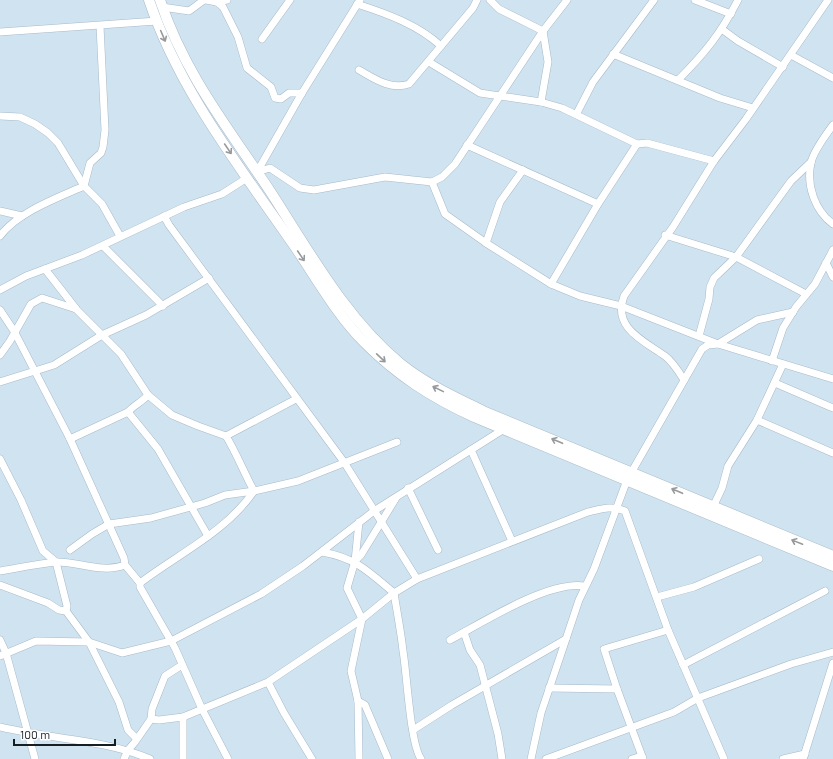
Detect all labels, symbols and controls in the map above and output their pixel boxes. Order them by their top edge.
one-way arrow [160,30,167,42]
one-way arrow [224,143,232,154]
one-way arrow [297,250,305,261]
one-way arrow [376,353,386,363]
one-way arrow [433,385,445,392]
one-way arrow [552,437,564,444]
one-way arrow [671,487,683,495]
one-way arrow [791,537,803,545]
scale bar [14,721,115,747]
text: 100 m [20,727,50,741]

